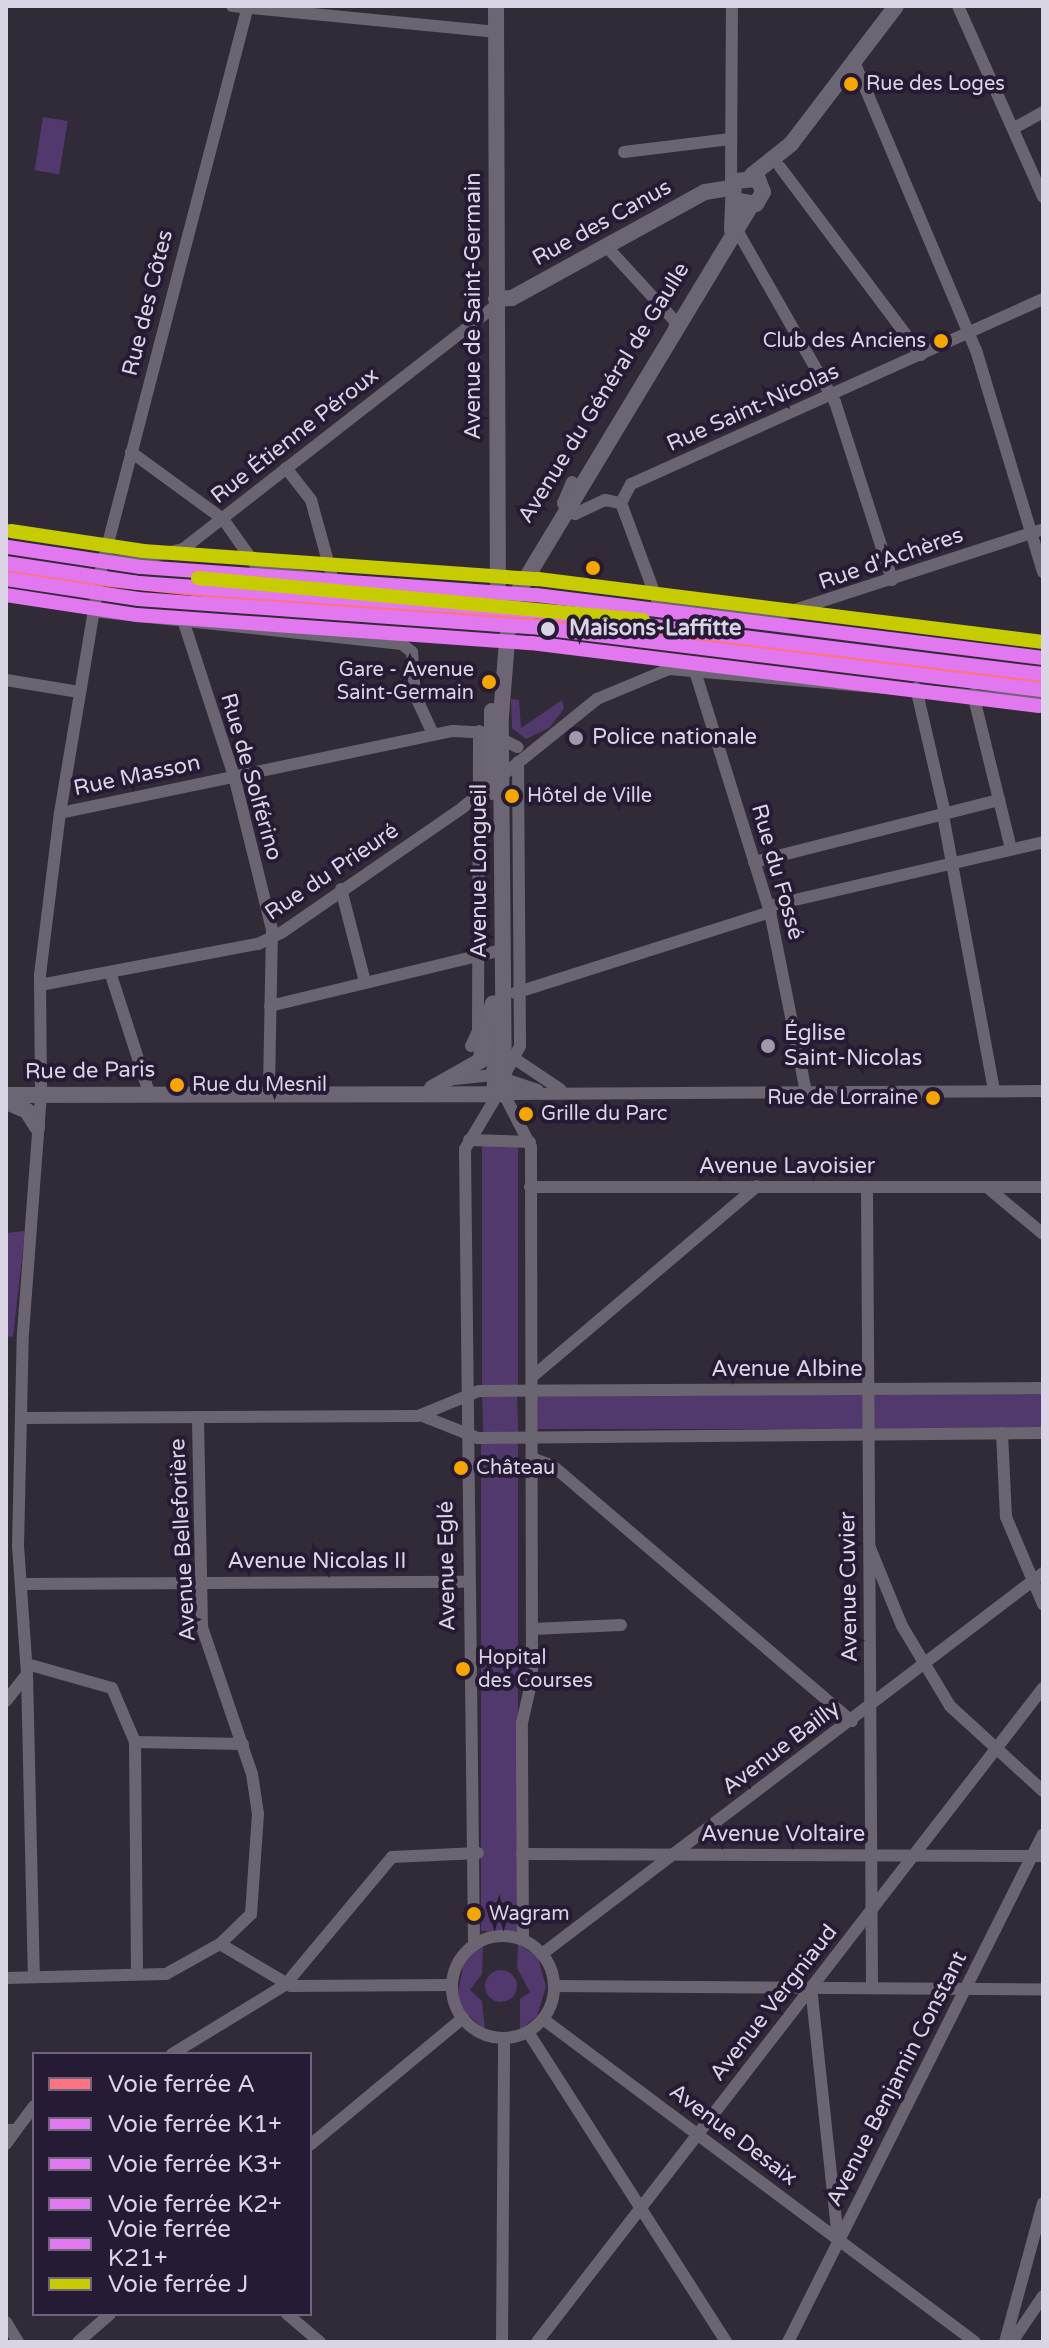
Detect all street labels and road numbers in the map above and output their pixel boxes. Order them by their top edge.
street label: Avenue de Saint-Germain [461,172,487,440]
street label: Rue des Canus [528,174,676,272]
street label: Rue des Côtes [117,227,179,379]
street label: Avenue du Général de Gaulle [513,258,695,528]
street label: Rue Saint-Nicolas [663,358,843,458]
street label: Rue Étienne Péroux [206,362,384,510]
street label: Rue d'Achères [815,522,967,596]
street label: Rue de Solférino [215,690,287,864]
street label: Rue Masson [71,750,203,802]
street label: Avenue Longueil [467,784,493,958]
street label: Rue du Fossé [745,801,809,943]
street label: Rue du Prieuré [260,818,404,926]
street label: Rue de Paris [25,1057,155,1085]
street label: Avenue Lavoisier [699,1154,875,1180]
street label: Avenue Albine [711,1357,863,1383]
street label: Avenue Belleforière [164,1438,202,1642]
street label: Avenue Eglé [433,1501,461,1631]
street label: Avenue Cuvier [834,1511,864,1663]
street label: Avenue Nicolas II [227,1549,407,1575]
street label: Avenue Bailly [717,1695,845,1801]
street label: Avenue Voltaire [701,1822,865,1848]
street label: Avenue Vergniaud [705,1919,843,2087]
street label: Avenue Benjamin Constant [821,1947,973,2211]
street label: Avenue Desaix [664,2078,802,2192]

